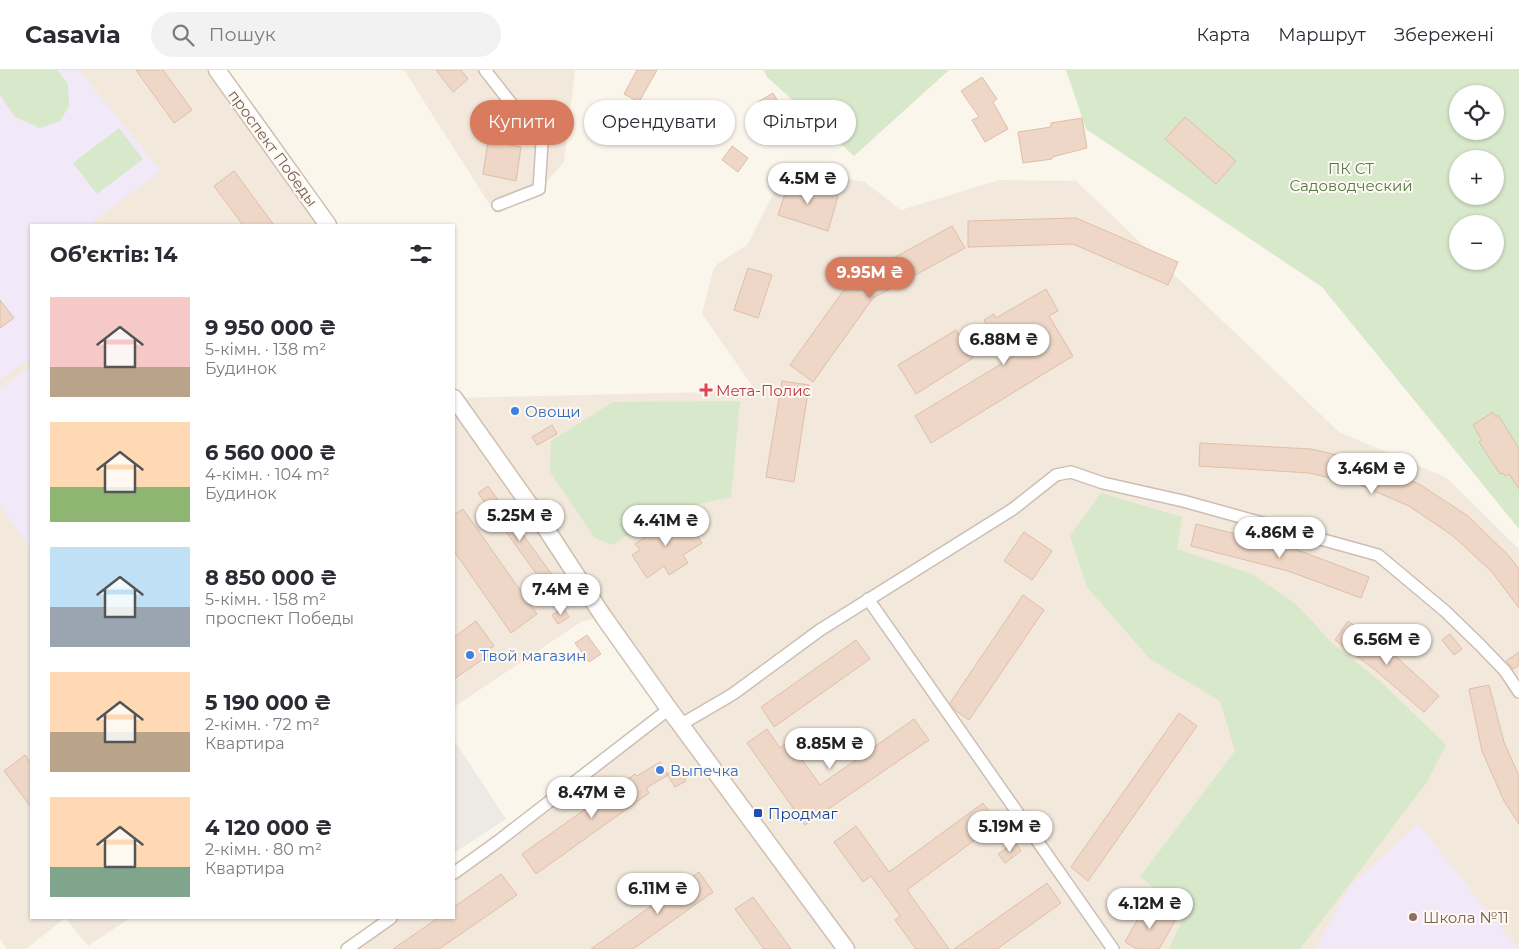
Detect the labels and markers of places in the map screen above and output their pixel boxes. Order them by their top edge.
pin: 4.5M ₴ [767,162,849,205]
pin: 9.95M ₴ [824,256,916,299]
pin: 6.88M ₴ [958,324,1050,366]
place label: Мета-Полис [716,381,811,400]
marker: Мета-Полис [700,384,712,396]
place label: Овощи [525,402,581,421]
marker: Овощи [509,405,521,417]
pin: 3.46M ₴ [1326,452,1418,495]
pin: 5.25M ₴ [474,500,566,542]
pin: 4.41M ₴ [620,504,712,547]
pin: 4.86M ₴ [1234,516,1326,559]
pin: 7.4M ₴ [520,574,602,616]
pin: 6.56M ₴ [1341,624,1433,666]
place label: Твой магазин [480,646,586,665]
marker: Твой магазин [464,649,476,661]
pin: 8.85M ₴ [784,728,876,770]
place label: Выпечка [670,761,739,780]
marker: Выпечка [654,764,666,776]
pin: 8.47M ₴ [546,776,638,819]
place label: Продмаг [768,804,839,823]
marker: Продмаг [752,807,764,819]
pin: 5.19M ₴ [964,810,1056,853]
pin: 6.11M ₴ [612,872,704,915]
pin: 4.12M ₴ [1104,888,1196,930]
place label: Школа №11 [1423,908,1509,927]
marker: Школа №11 [1407,911,1419,923]

